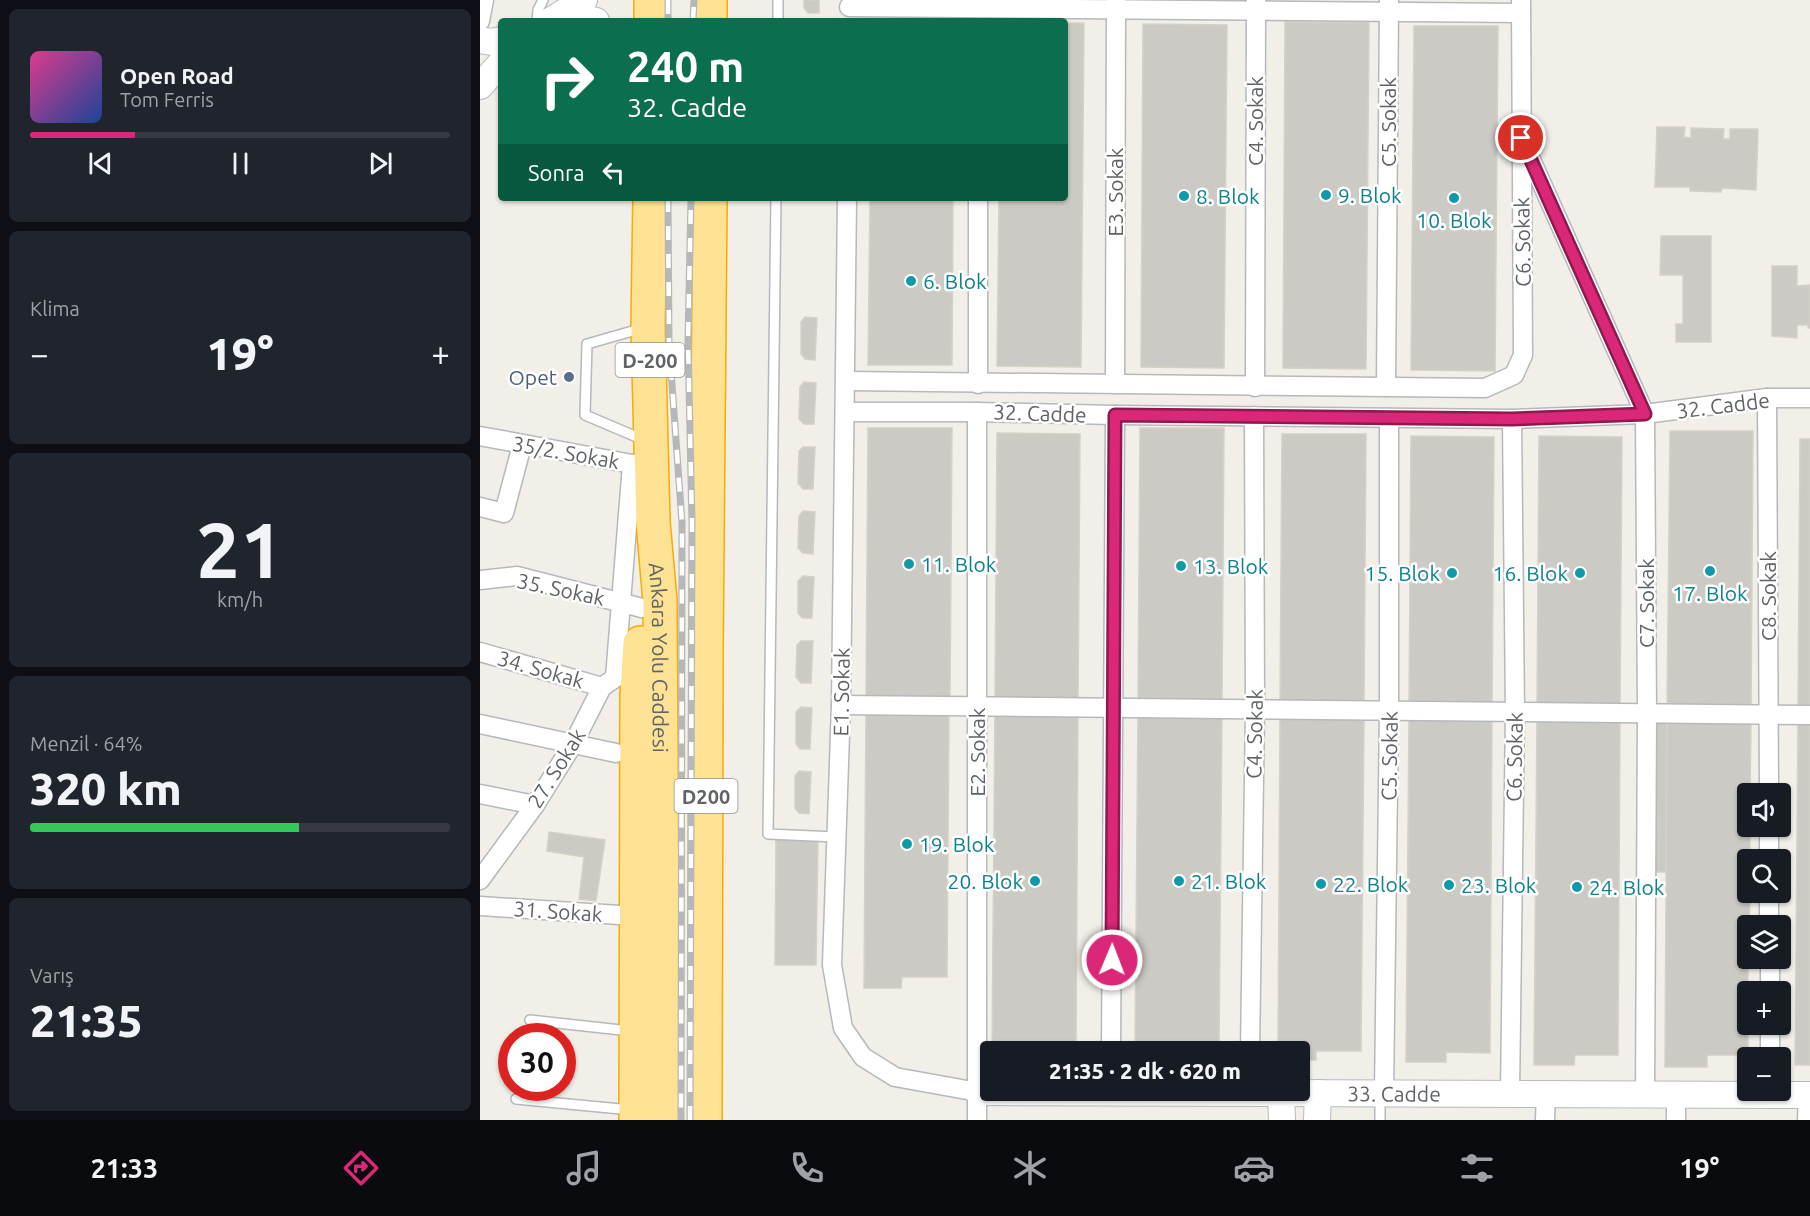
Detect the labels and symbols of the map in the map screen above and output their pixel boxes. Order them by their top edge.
street label: C4. Sokak [1243,76,1267,166]
street label: C5. Sokak [1376,77,1400,167]
pin [1495,112,1546,163]
street label: E3. Sokak [1103,147,1127,236]
place label: 9. Blok [1338,183,1402,207]
place label: 8. Blok [1196,184,1260,208]
marker: 9. Blok [1319,188,1333,202]
marker: 8. Blok [1177,189,1191,203]
marker: 10. Blok [1447,191,1461,205]
street label: C6. Sokak [1509,196,1535,287]
place label: 10. Blok [1416,208,1492,232]
place label: 6. Blok [923,269,987,293]
marker: 6. Blok [904,274,918,288]
road number: D-200 [616,343,684,377]
place label: Opet [509,365,557,389]
marker: Opet [562,370,576,384]
street label: 32. Cadde [1675,387,1771,423]
street label: 32. Cadde [993,399,1087,427]
street label: 35/2. Sokak [510,431,622,473]
street label: C8. Sokak [1756,551,1780,641]
place label: 11. Blok [921,552,997,576]
place label: 13. Blok [1193,554,1269,578]
marker: 11. Blok [902,557,916,571]
street label: C7. Sokak [1634,558,1658,648]
marker: 13. Blok [1174,559,1188,573]
street label: Ankara Yolu Caddesi [645,561,673,753]
place label: 15. Blok [1365,561,1440,585]
place label: 16. Blok [1493,561,1568,585]
marker: 17. Blok [1703,564,1717,578]
marker: 15. Blok [1445,566,1459,580]
marker: 16. Blok [1573,566,1587,580]
street label: 35. Sokak [515,568,607,610]
place label: 17. Blok [1672,581,1748,605]
street label: 34. Sokak [495,645,587,693]
street label: E1. Sokak [828,647,854,737]
street label: C4. Sokak [1241,688,1267,779]
street label: E2. Sokak [965,707,989,796]
street label: C5. Sokak [1376,710,1402,801]
street label: C6. Sokak [1501,711,1527,802]
street label: 27. Sokak [522,724,590,812]
road number: D200 [674,779,738,813]
place label: 19. Blok [919,832,995,856]
marker: 19. Blok [900,837,914,851]
place label: 20. Blok [948,869,1023,893]
place label: 21. Blok [1191,869,1267,893]
place label: 22. Blok [1333,872,1409,896]
place label: 23. Blok [1461,873,1537,897]
marker: 20. Blok [1028,874,1042,888]
marker: 21. Blok [1172,874,1186,888]
place label: 24. Blok [1589,875,1665,899]
marker: 22. Blok [1314,877,1328,891]
marker: 23. Blok [1442,878,1456,892]
marker: 24. Blok [1570,880,1584,894]
street label: 31. Sokak [513,896,604,926]
position arrow [1080,928,1144,992]
speed limit sign: 30 [498,1023,576,1101]
street label: 33. Cadde [1347,1081,1441,1106]

